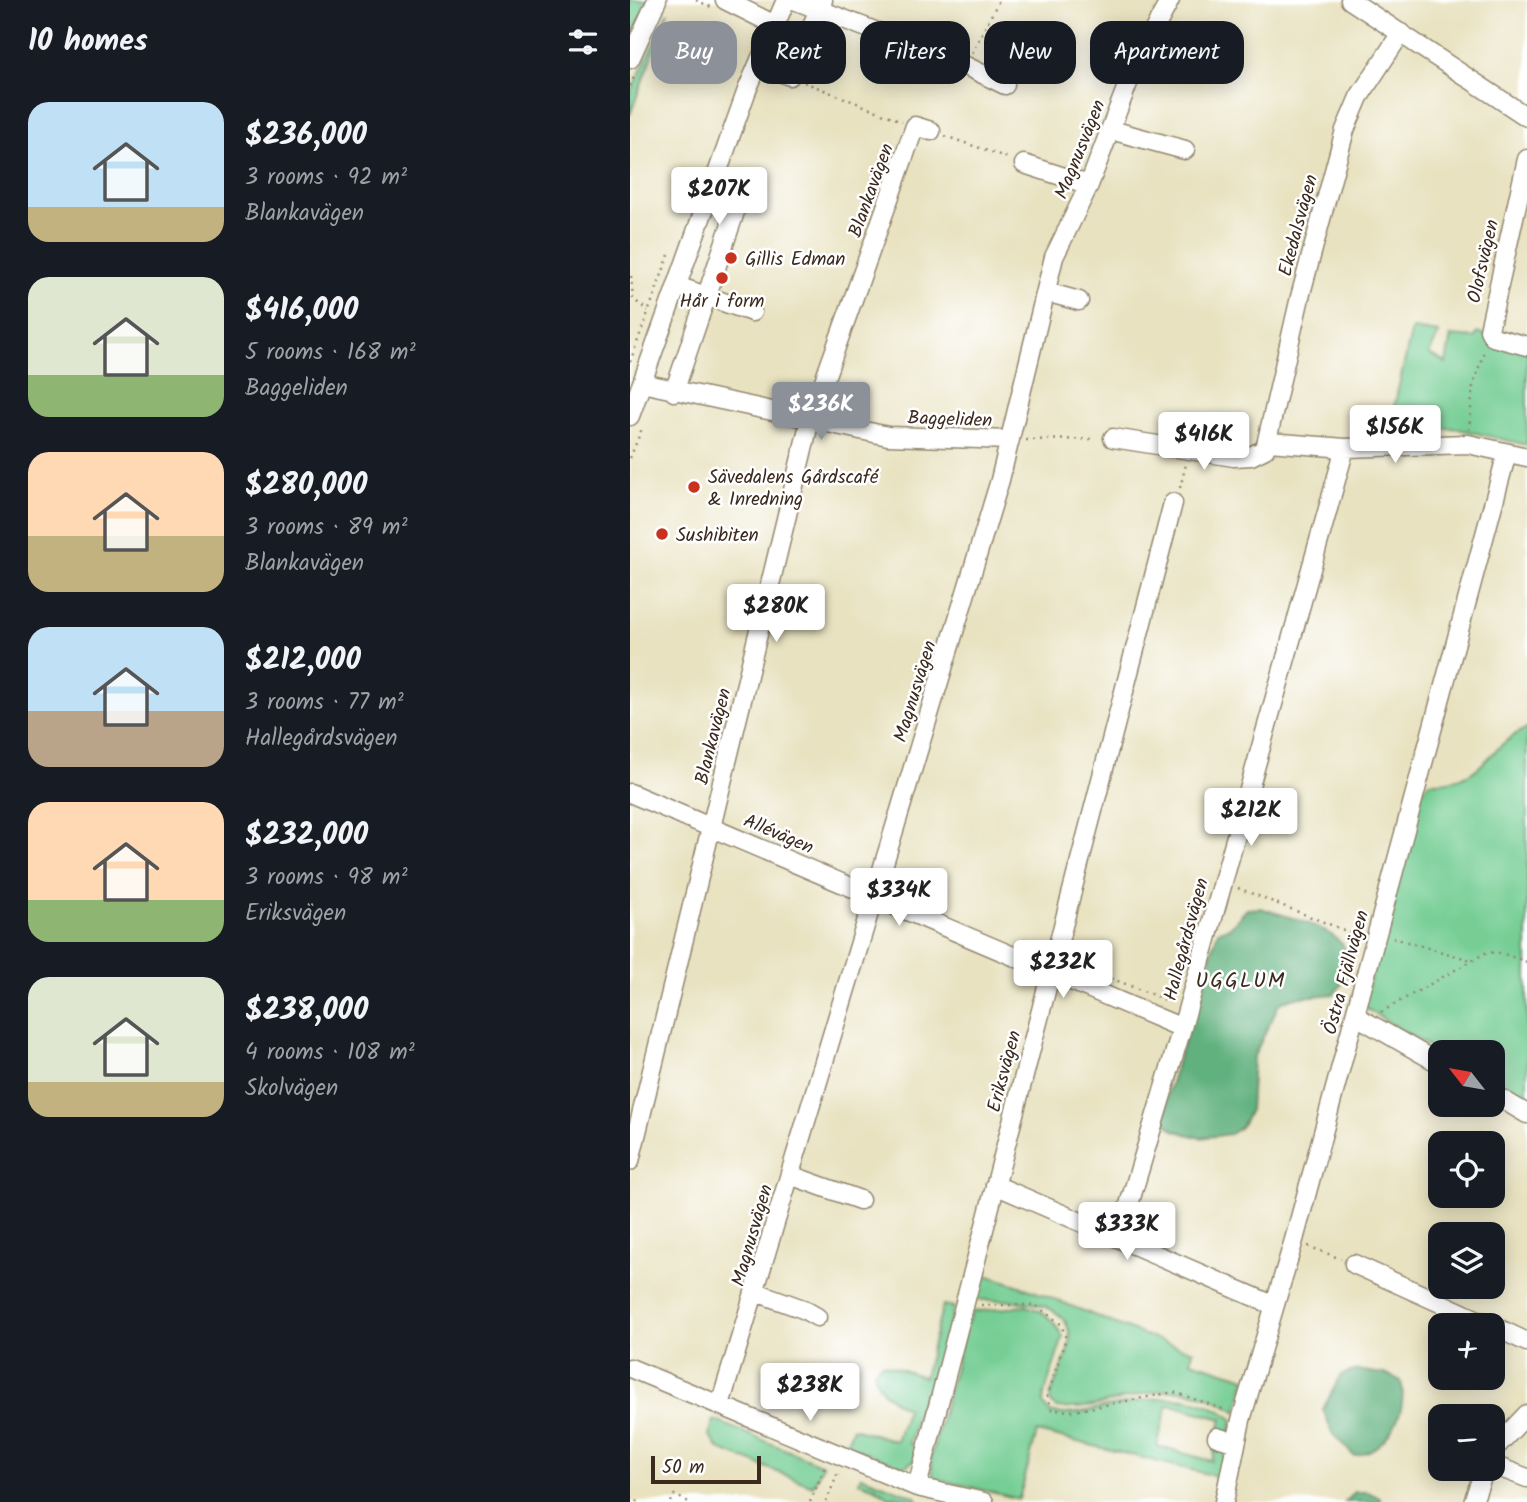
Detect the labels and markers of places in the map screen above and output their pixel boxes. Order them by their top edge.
pin: $207K [670,168,768,227]
place label: Gillis Edman [745,245,845,275]
marker: Gillis Edman [723,250,739,266]
marker: Hår i form [714,270,730,286]
place label: Hår i form [680,287,764,317]
pin: $236K [772,382,870,442]
pin: $156K [1346,406,1444,465]
pin: $416K [1155,412,1253,472]
place label: Sävedalens Gårdscafé & Inredning [708,463,879,515]
marker: Sävedalens Gårdscafé & Inredning [686,479,702,495]
place label: Sushibiten [676,521,759,551]
marker: Sushibiten [654,526,670,542]
pin: $280K [727,584,825,644]
pin: $212K [1202,788,1300,848]
pin: $334K [850,869,948,928]
pin: $232K [1014,940,1112,1000]
pin: $333K [1078,1202,1176,1262]
pin: $238K [761,1364,859,1423]

